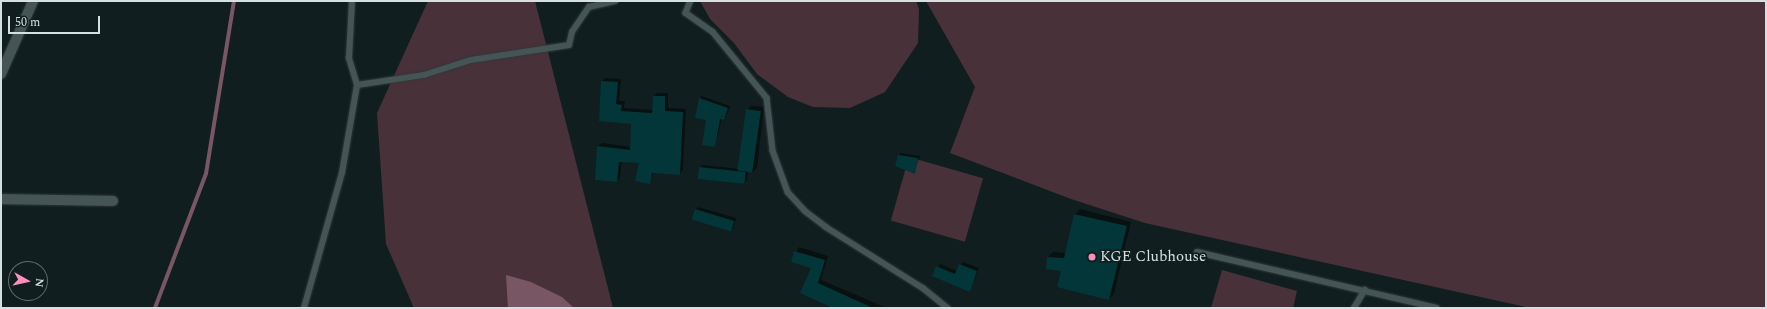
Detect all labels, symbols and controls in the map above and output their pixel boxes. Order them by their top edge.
scale bar [10,8,102,34]
text: 50 m [15,13,40,32]
place label: KGE Clubhouse [1100,248,1206,266]
marker: KGE Clubhouse [1087,252,1097,262]
north arrow [8,261,48,301]
text: N [30,277,48,288]

